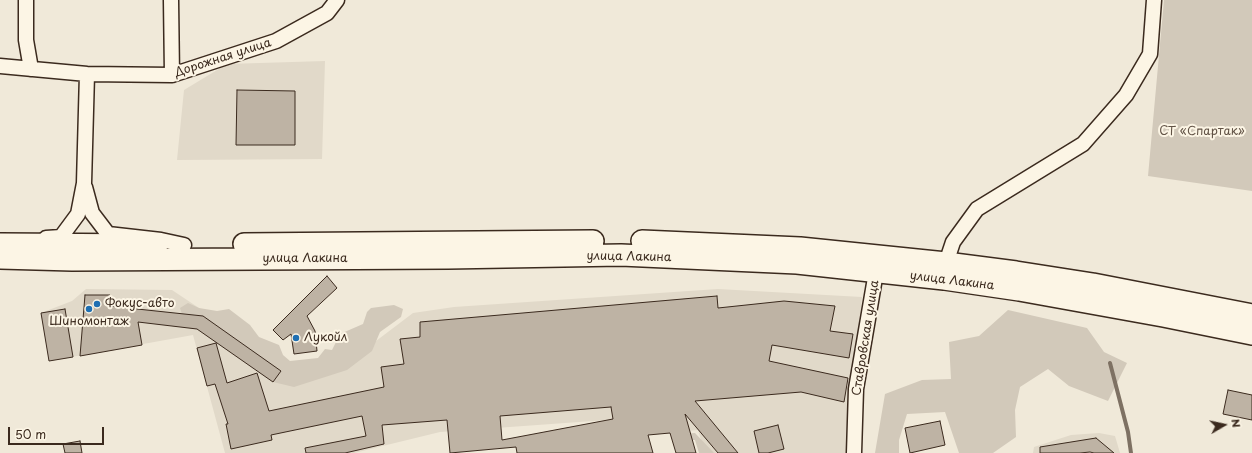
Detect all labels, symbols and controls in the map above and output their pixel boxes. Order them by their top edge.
street label: Дорожная улица [173,36,273,80]
park label: СТ «Спартак» [1159,125,1245,139]
street label: улица Лакина [586,249,672,265]
street label: улица Лакина [263,252,347,266]
street label: улица Лакина [909,269,995,293]
street label: Ставровская улица [850,279,882,397]
place label: Фокус-авто [105,297,174,311]
marker: Фокус-авто [92,299,102,309]
marker: Шиномонтаж [84,304,94,314]
place label: Шиномонтаж [49,315,129,329]
place label: Лукойл [304,331,347,345]
marker: Лукойл [291,333,301,343]
north arrow [1204,405,1244,445]
text: N [1227,417,1245,429]
scale bar [10,419,106,445]
text: 50 m [15,425,46,443]

